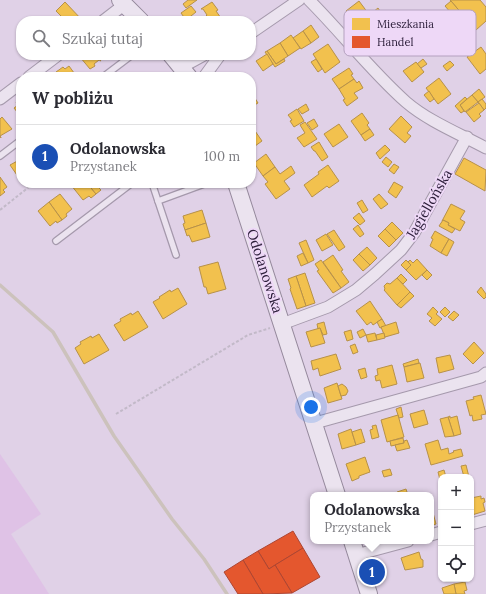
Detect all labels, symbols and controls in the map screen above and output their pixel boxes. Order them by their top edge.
legend [344,10,476,56]
search box [16,16,256,60]
text: Mieszkania [377,17,434,31]
icon: search [30,27,52,49]
text: Szukaj tutaj [62,29,143,48]
text: Handel [377,35,413,49]
text: W pobliżu [32,87,113,109]
text: Odolanowska [70,139,166,158]
text: 1 [42,148,48,165]
text: 100 m [204,148,240,165]
text: Przystanek [70,158,137,175]
street label: Jagiellońska [401,166,456,243]
street label: Odolanowska [243,227,287,315]
your location [301,397,321,417]
map controls [438,474,474,582]
button: + [438,474,474,510]
popup [310,492,434,544]
text: Odolanowska [324,500,420,519]
button: − [438,510,474,546]
text: Przystanek [324,519,391,536]
button: locate [438,546,474,582]
pin: 1 [359,557,385,587]

